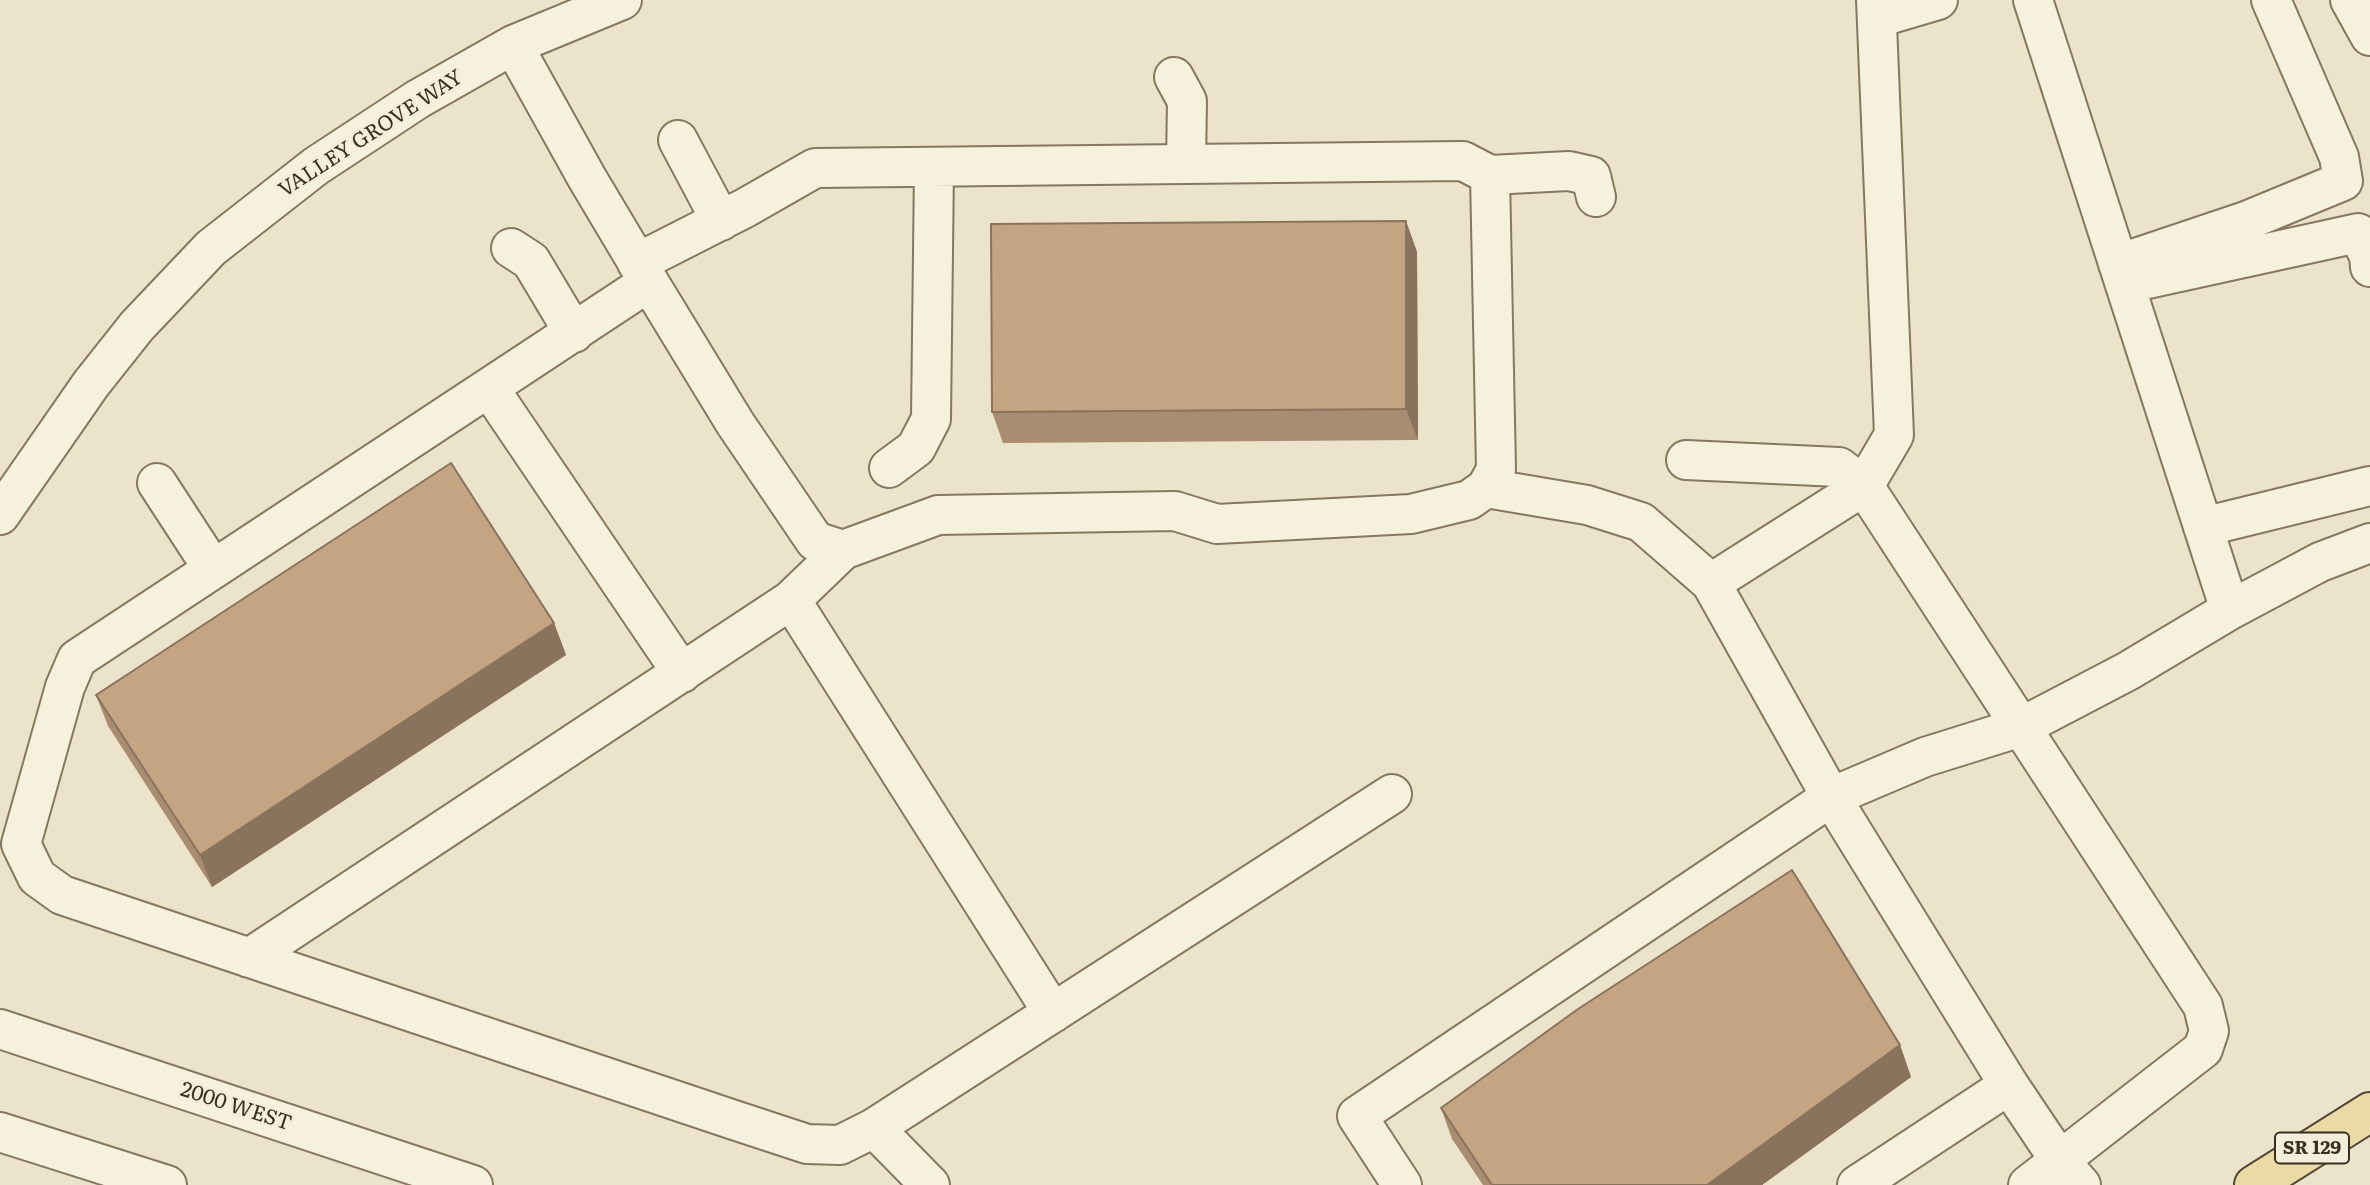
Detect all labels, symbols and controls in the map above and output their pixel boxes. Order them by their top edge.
street label: VALLEY GROVE WAY [274,65,468,203]
street label: 2000 WEST [177,1077,295,1137]
road number: SR 129 [2275,1132,2349,1164]

